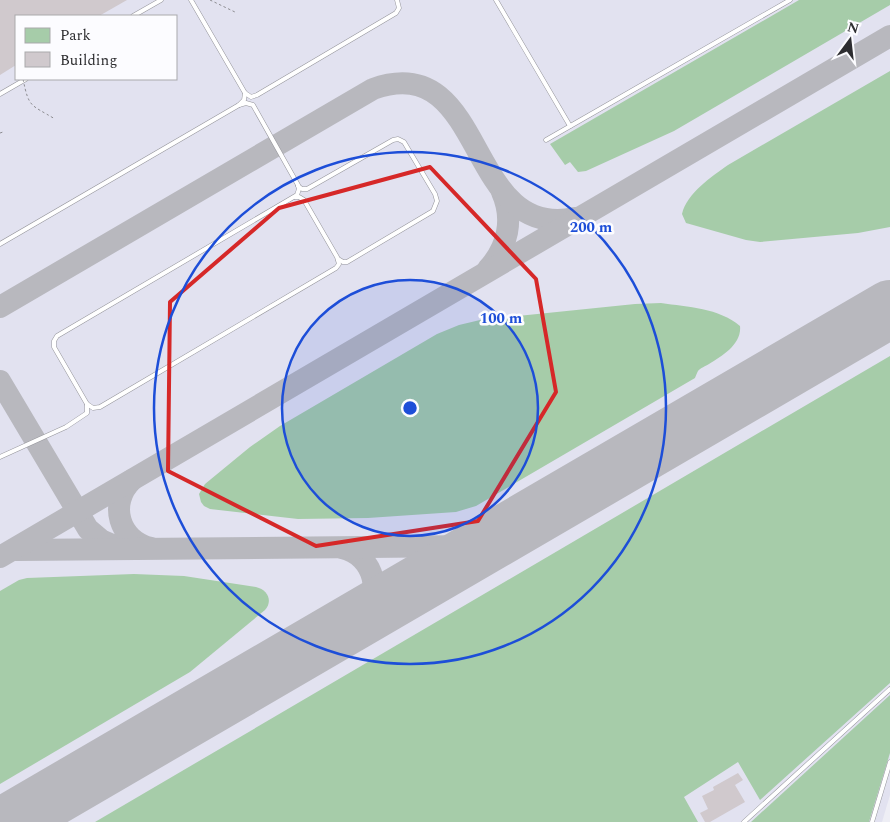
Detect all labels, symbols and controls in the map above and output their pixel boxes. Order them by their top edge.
legend [15,15,178,80]
north arrow [825,15,875,65]
text: N [845,16,861,40]
text: Park [60,24,91,47]
text: Building [60,49,117,72]
text: 200 m [570,216,613,239]
text: 100 m [480,307,523,330]
centre of rings [401,399,419,417]

